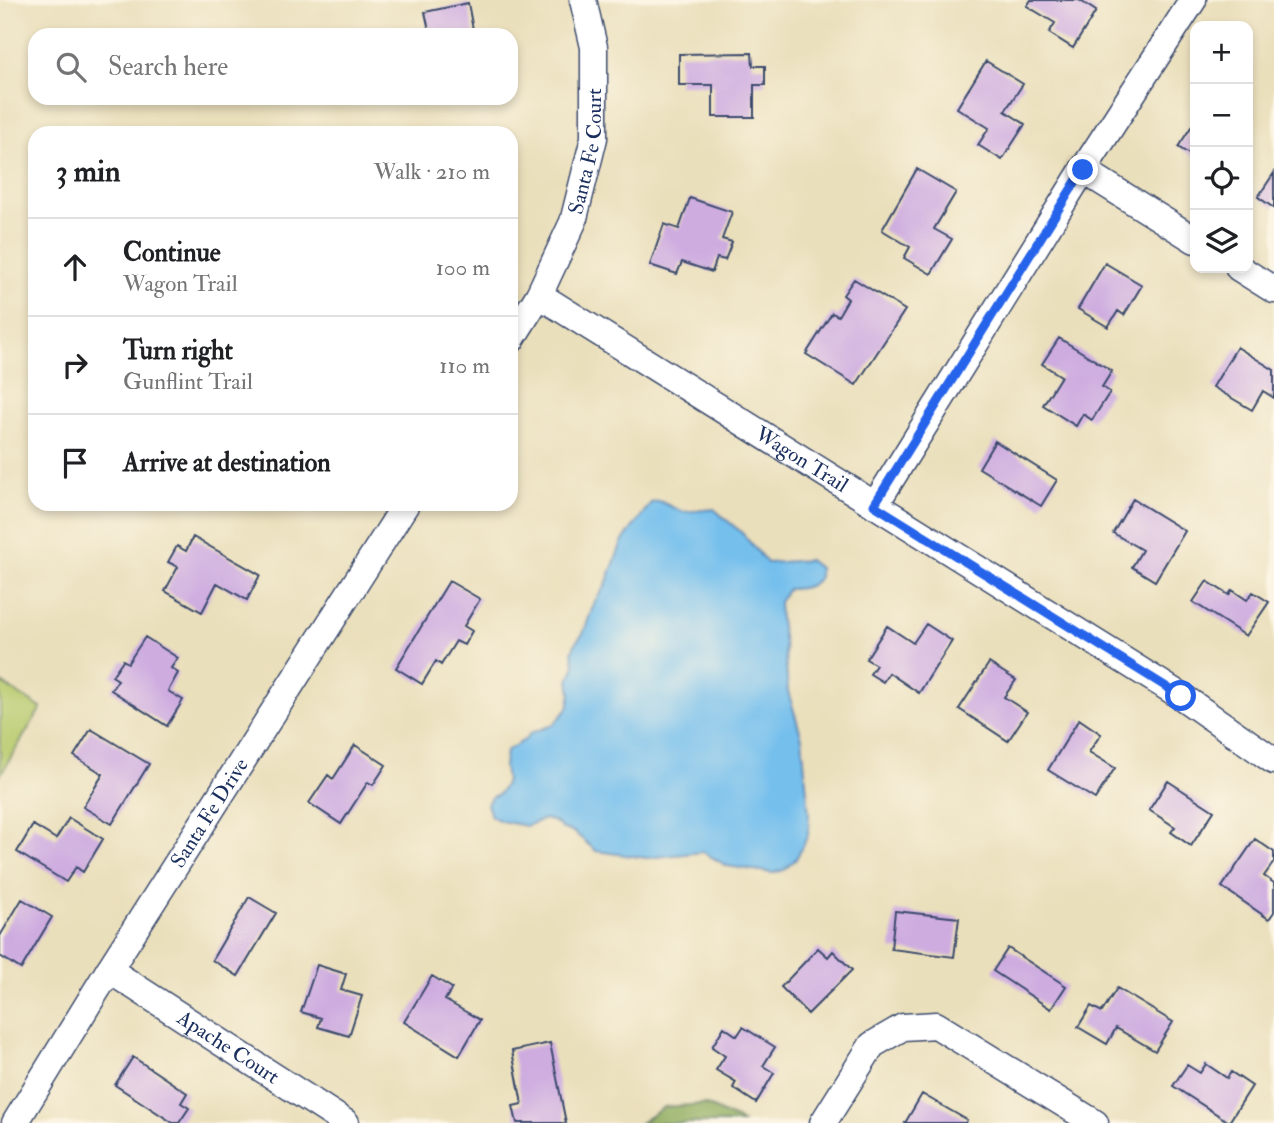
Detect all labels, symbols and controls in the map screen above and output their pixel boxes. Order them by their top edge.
map controls [1190,21,1253,273]
button: + [1190,21,1253,84]
search box [28,28,518,105]
icon: search [52,48,90,86]
text: Search here [108,51,228,83]
button: − [1190,84,1253,147]
street label: Santa Fe Court [562,88,608,217]
button: locate [1190,147,1253,210]
text: 3 min [56,153,121,190]
route end [1067,154,1098,185]
text: Walk · 210 m [374,157,490,186]
button: layers [1190,210,1253,273]
text: Continue [123,237,221,269]
icon: ahead [56,248,94,286]
text: 100 m [436,253,490,282]
text: Wagon Trail [123,269,238,298]
text: Turn right [123,335,233,367]
icon: right [56,346,94,384]
text: 110 m [439,351,490,380]
text: Gunflint Trail [123,367,253,396]
street label: Wagon Trail [750,420,854,499]
icon: arrive [56,444,94,482]
text: Arrive at destination [123,447,331,479]
route start [1165,680,1196,711]
street label: Santa Fe Drive [164,753,254,873]
street label: Apache Court [171,1004,285,1090]

